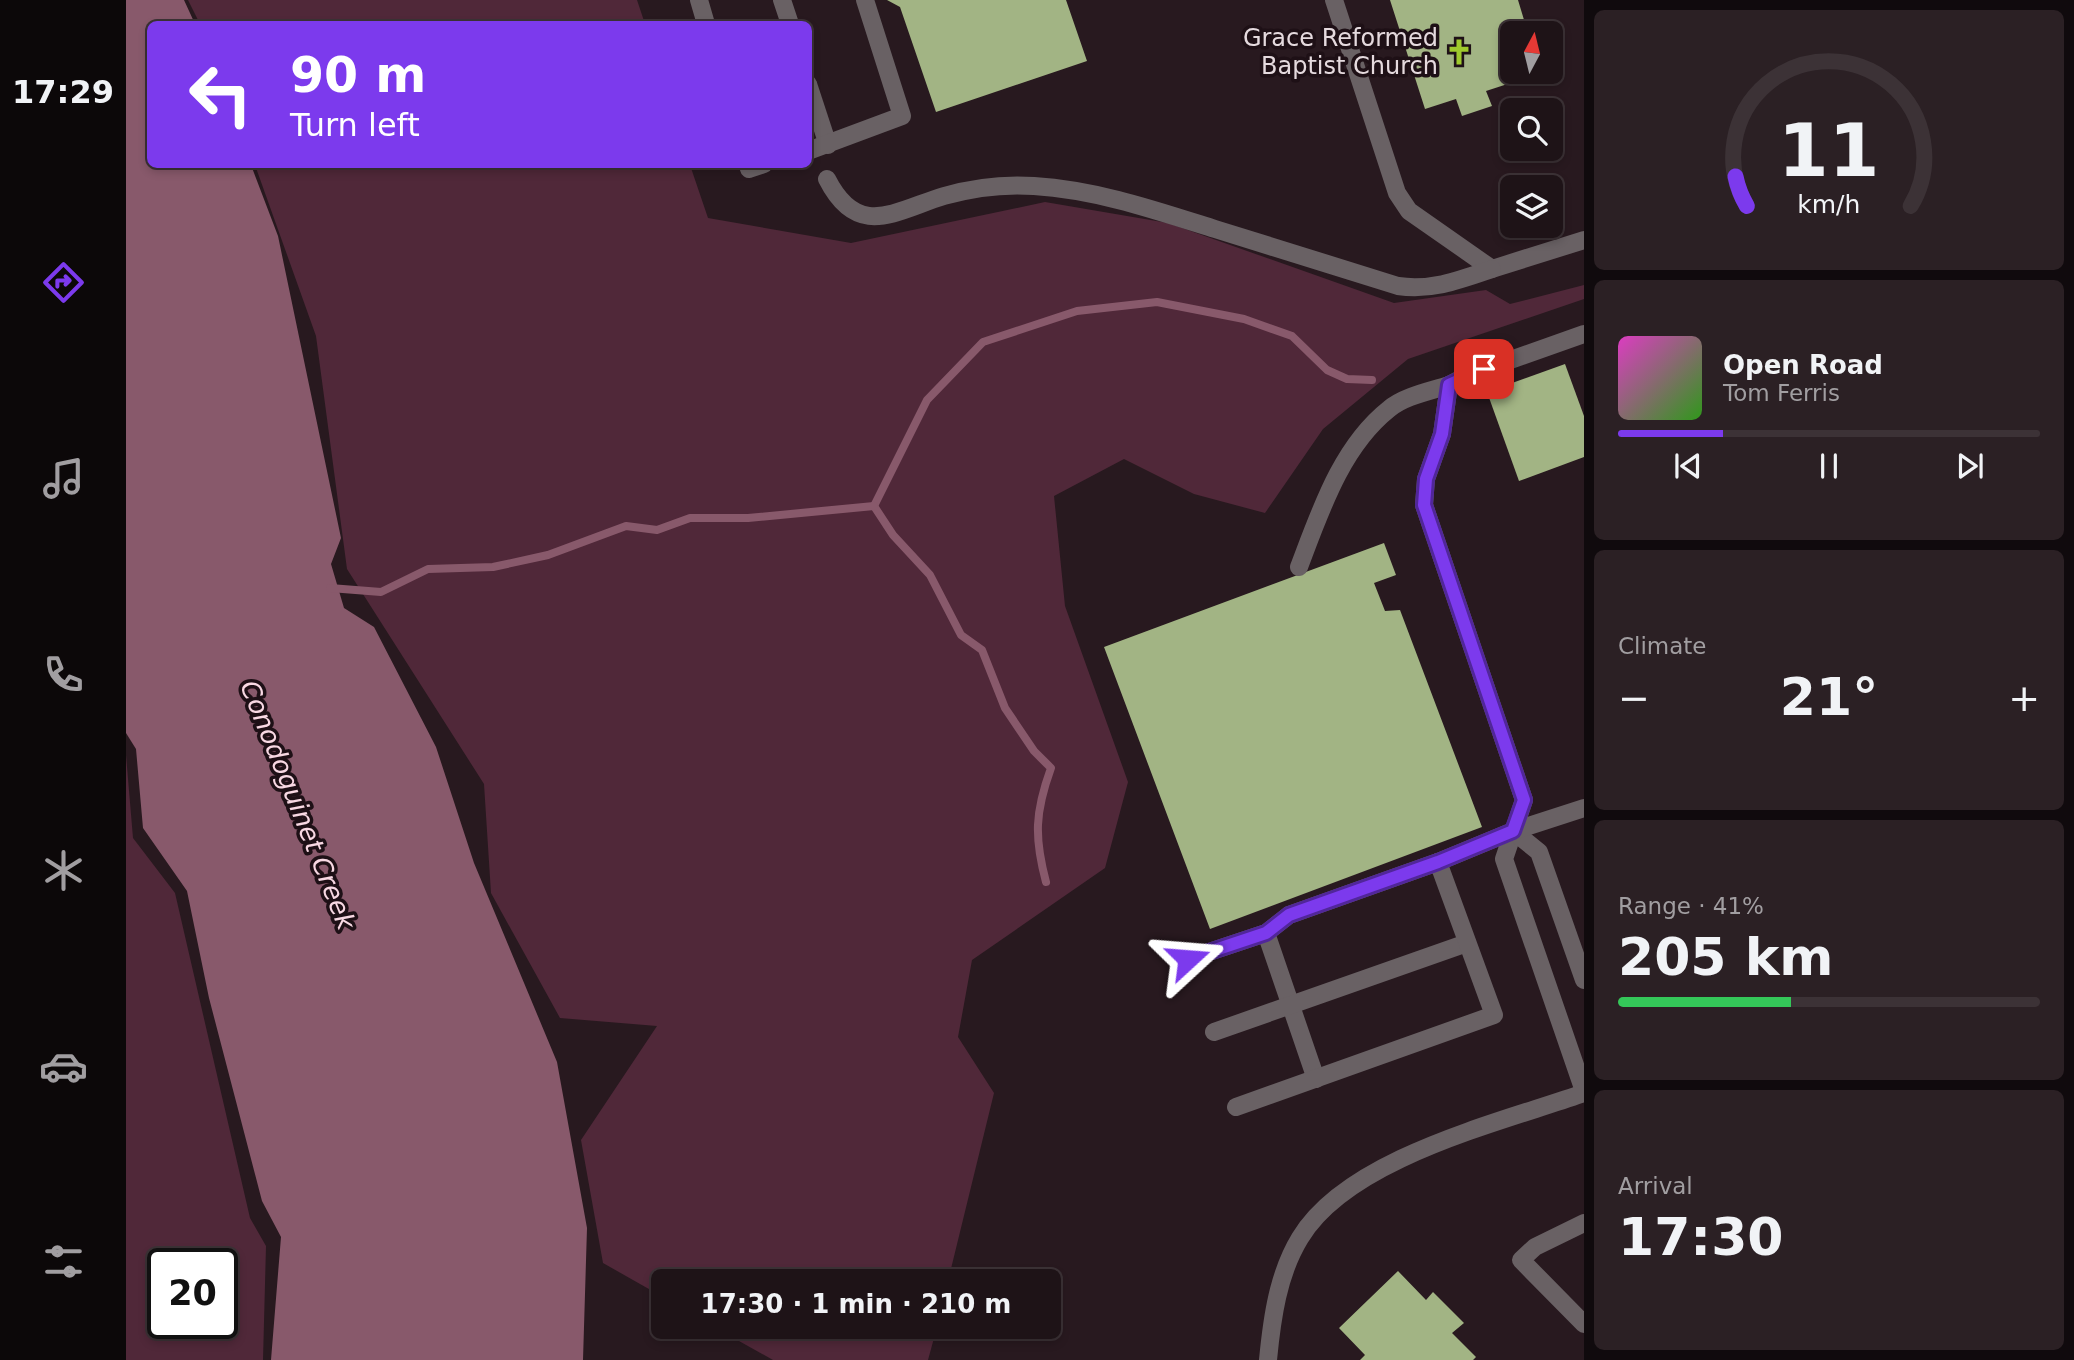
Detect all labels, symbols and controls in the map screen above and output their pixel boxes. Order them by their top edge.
north arrow [1500,21,1563,84]
map controls [1500,21,1563,238]
place label: Grace Reformed Baptist Church [1243,24,1438,80]
church icon: Grace Reformed Baptist Church [1444,37,1474,67]
text: 90 m [290,47,426,104]
icon: left [175,49,266,140]
text: 17:29 [12,73,114,111]
button: search [1500,98,1563,161]
text: Turn left [290,106,420,144]
text: 11 [1778,108,1880,193]
button: layers [1500,175,1563,238]
text: km/h [1797,190,1861,219]
icon: directions [39,258,88,307]
pin [1454,339,1514,399]
icon: arrive [1465,350,1503,388]
text: Open Road [1723,350,1883,380]
text: Tom Ferris [1723,380,1840,406]
icon: previous [1669,447,1707,485]
icon: pause [1810,447,1848,485]
icon: next [1951,447,1989,485]
icon: music [39,454,88,503]
text: Climate [1618,633,1707,659]
icon: phone [39,650,88,699]
text: 21° [1780,667,1878,727]
water label: Conodoguinet Creek [234,676,362,935]
text: − [1618,676,1650,720]
text: + [2008,676,2040,720]
icon: climate [39,846,88,895]
text: Range · 41% [1618,893,1764,919]
position arrow [1151,922,1225,996]
text: 205 km [1618,927,1833,987]
icon: car [39,1042,88,1091]
text: Arrival [1618,1173,1693,1199]
text: 17:30 [1618,1207,1784,1267]
icon: filters [39,1237,88,1286]
speed limit sign: 20 [147,1248,238,1339]
text: 17:30 · 1 min · 210 m [701,1289,1011,1319]

